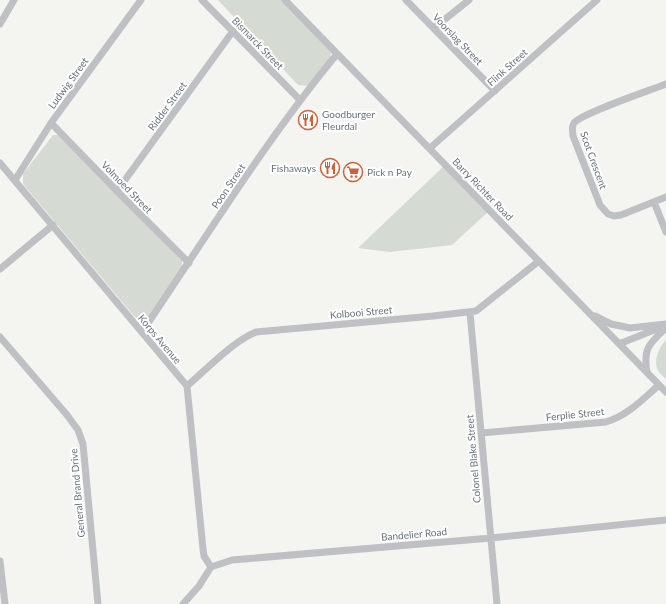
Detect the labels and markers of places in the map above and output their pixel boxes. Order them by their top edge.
place label: Goodburger Fleurdal [322,108,375,132]
restaurant icon: Goodburger Fleurdal [297,109,319,131]
restaurant icon: Fishaways [319,157,341,179]
supermarket icon: Pick n Pay [342,161,364,183]
place label: Fishaways [271,162,316,174]
place label: Pick n Pay [367,166,413,178]

